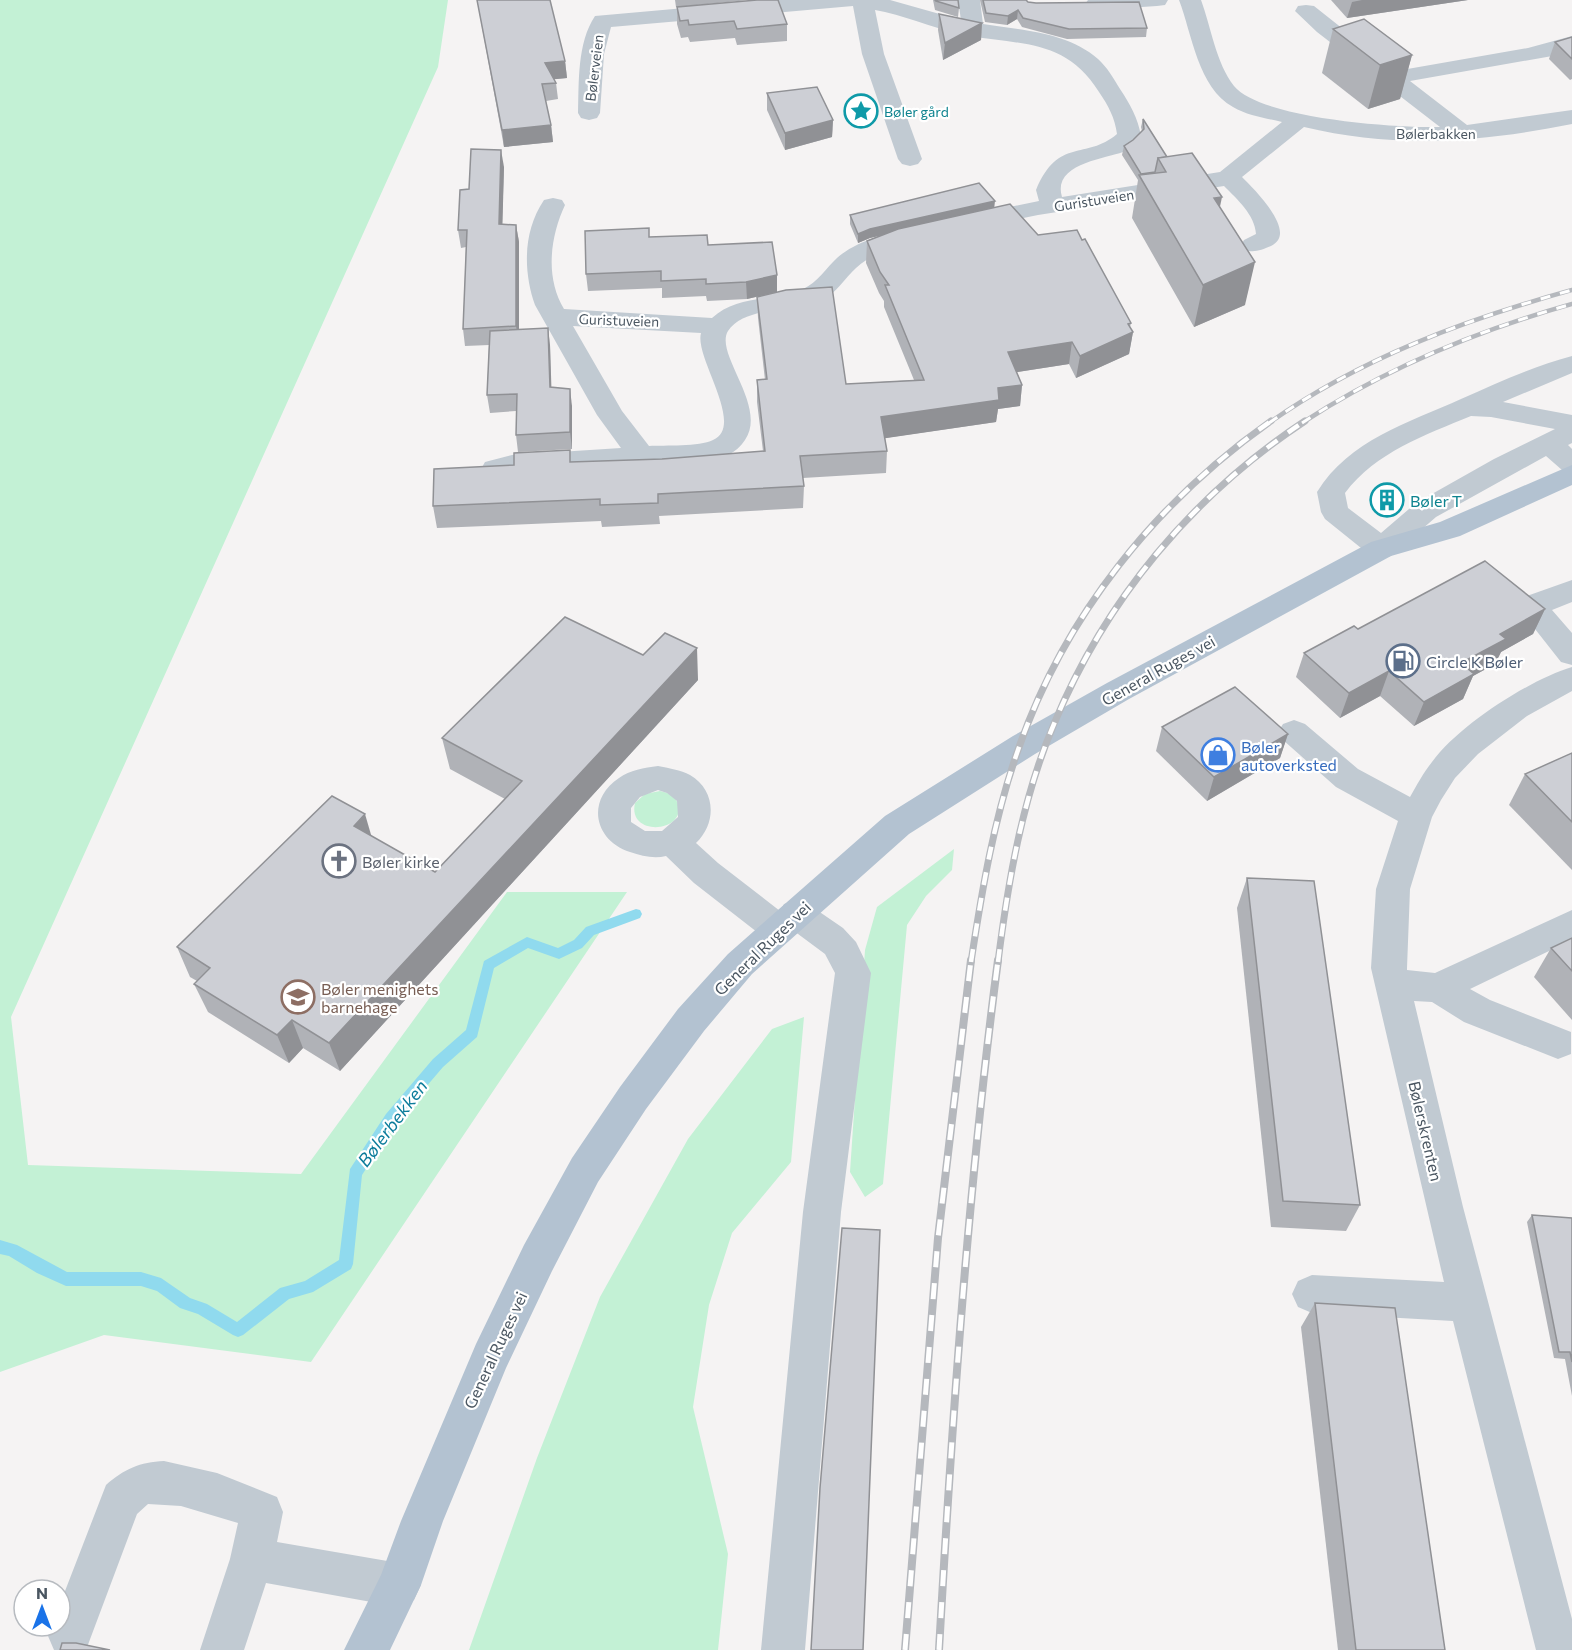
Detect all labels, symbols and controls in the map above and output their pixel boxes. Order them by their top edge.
street label: Bølerveien [581,34,607,102]
place icon: Bøler gård [843,93,879,129]
place label: Bøler gård [884,103,949,120]
street label: Bølerbakken [1396,125,1476,142]
street label: Guristuveien [1053,185,1135,215]
street label: Guristuveien [578,310,660,330]
building icon: Bøler T [1369,482,1405,518]
place label: Bøler T [1410,491,1462,510]
street label: General Ruges vei [1098,631,1218,709]
fuel station icon: Circle K Bøler [1385,643,1421,679]
place label: Circle K Bøler [1426,652,1524,671]
shop icon: Bøler autoverksted [1200,737,1236,773]
place label: Bøler autoverksted [1241,737,1337,774]
church icon: Bøler kirke [321,843,357,879]
place label: Bøler kirke [362,852,440,871]
street label: General Ruges vei [710,897,814,999]
school or university icon: Bøler menighets barnehage [280,979,316,1015]
place label: Bøler menighets barnehage [321,979,439,1016]
water label: Bølerbekken [352,1075,432,1171]
street label: Bølerskrenten [1405,1079,1447,1183]
street label: General Ruges vei [460,1289,530,1411]
north arrow [12,1578,72,1638]
text: N [36,1583,48,1602]

